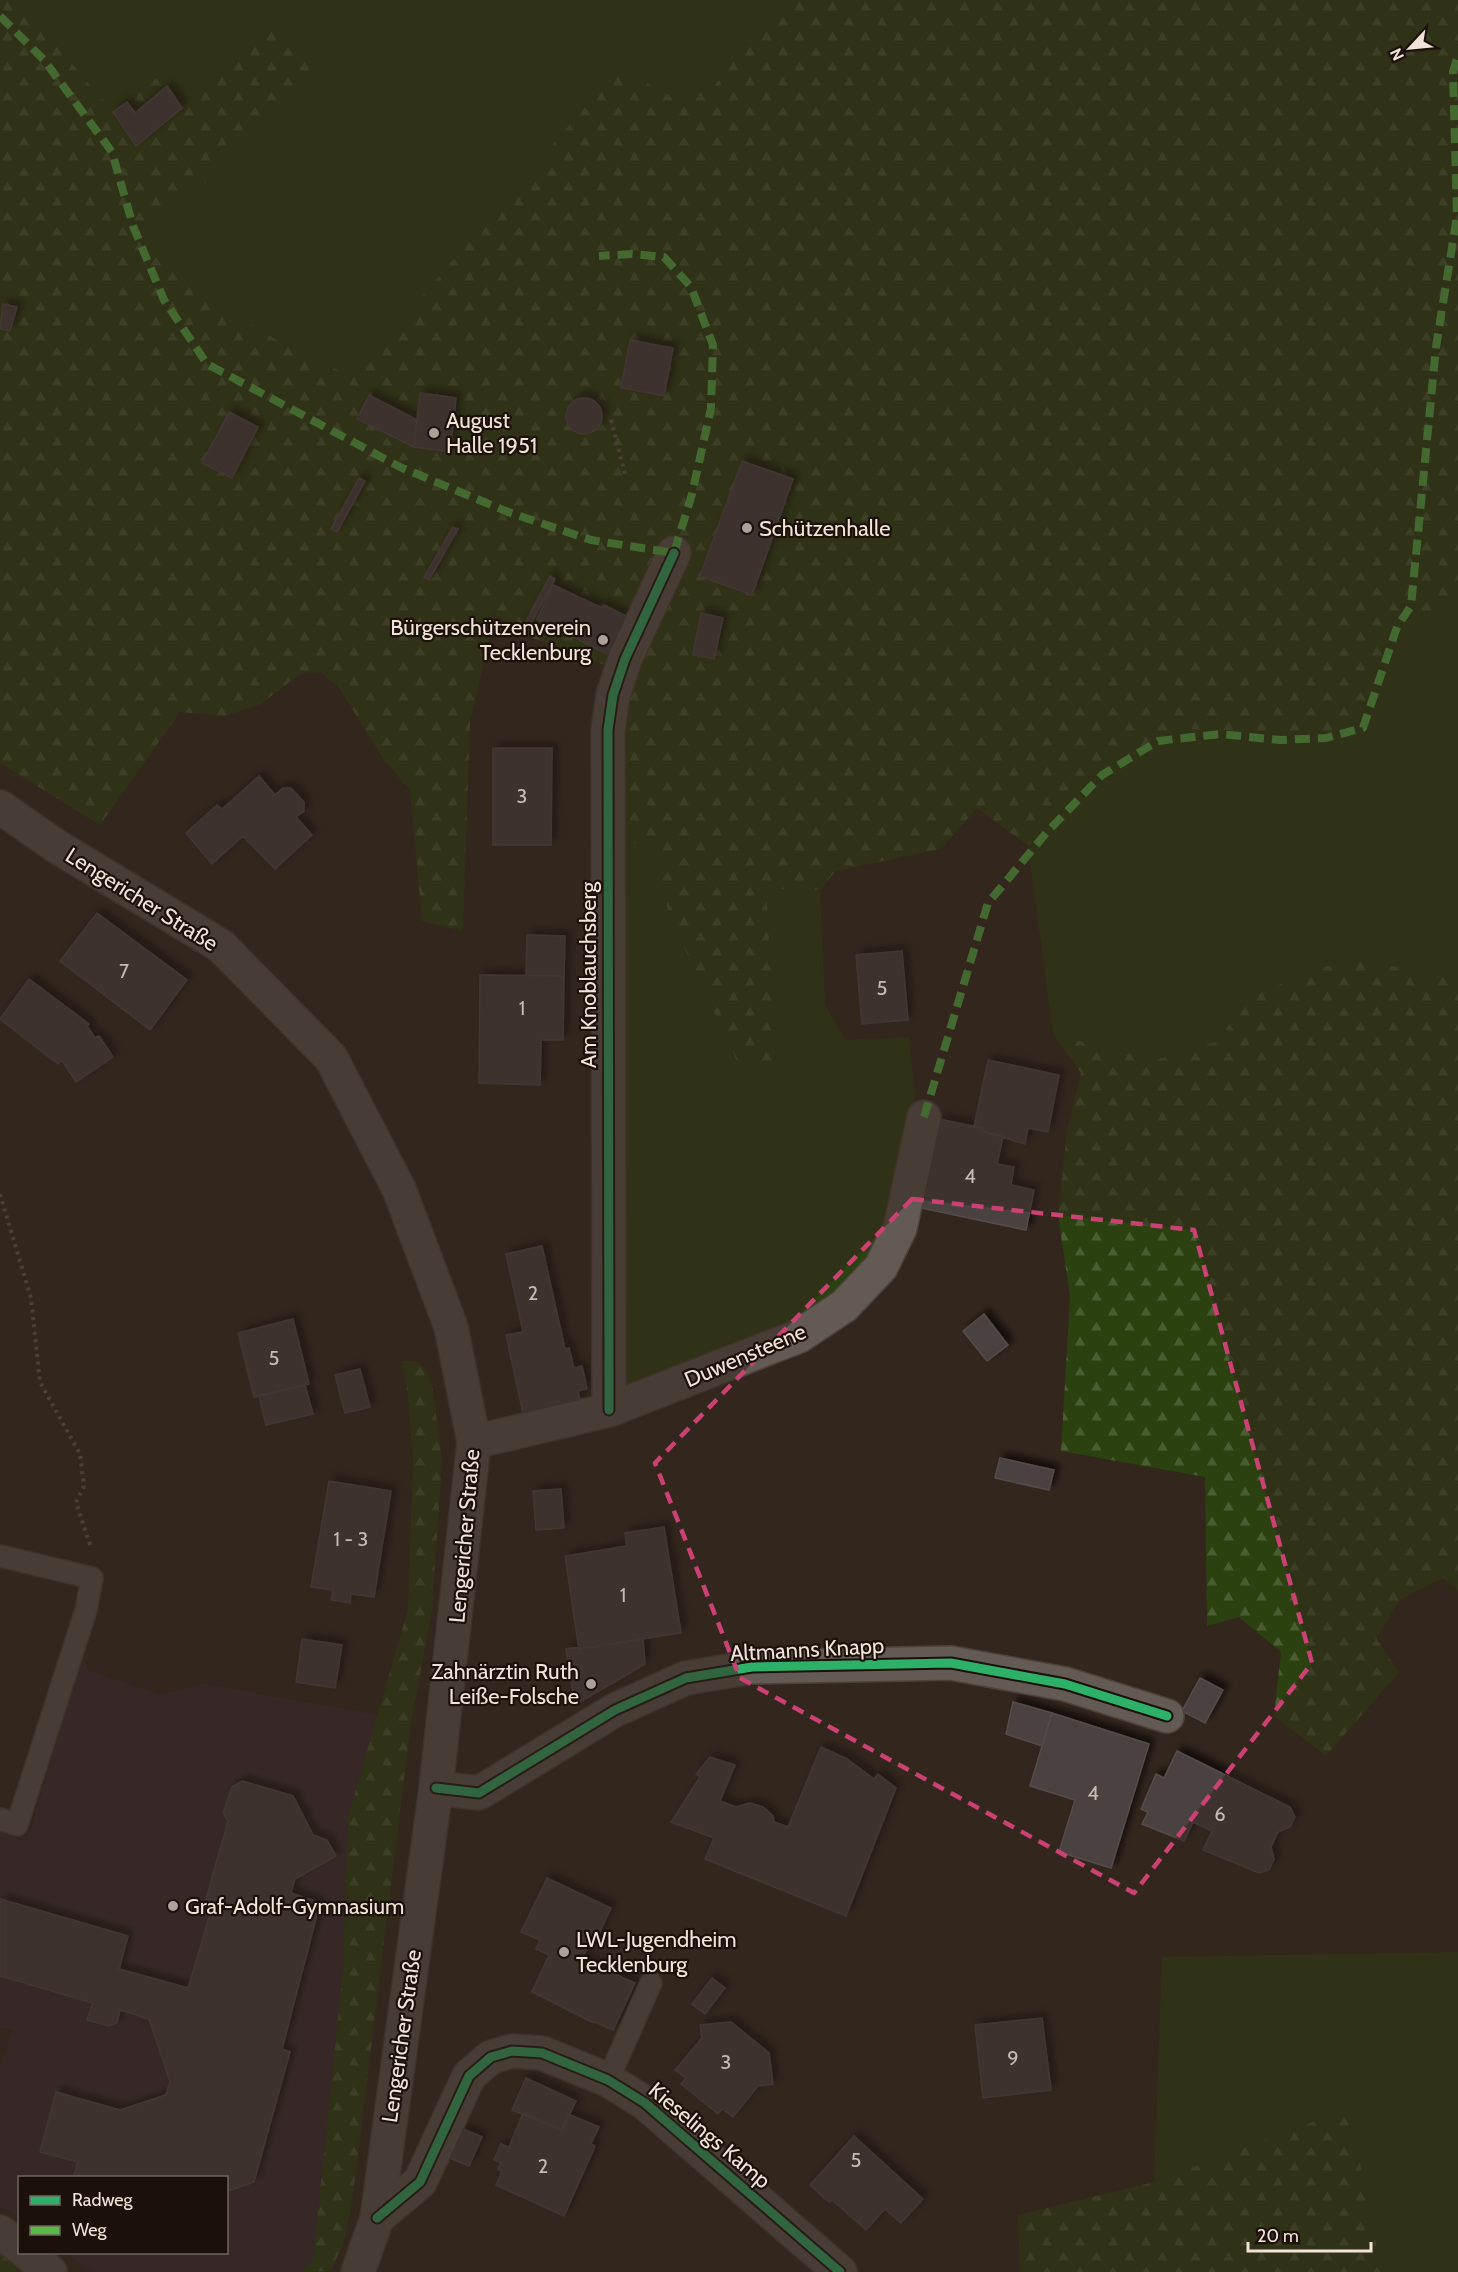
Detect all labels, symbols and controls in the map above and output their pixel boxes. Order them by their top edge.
north arrow [1380,18,1440,78]
text: N [1386,45,1408,64]
place label: August Halle 1951 [446,407,537,459]
marker: August Halle 1951 [427,426,441,440]
place label: Schützenhalle [759,515,890,542]
marker: Schützenhalle [740,521,754,535]
place label: Bürgerschützenverein Tecklenburg [390,614,592,666]
marker: Bürgerschützenverein Tecklenburg [596,633,610,647]
house number: 3 [517,784,527,808]
street label: Lengericher Straße [61,842,223,957]
street label: Am Knoblauchsberg [575,881,602,1068]
house number: 7 [119,959,129,983]
house number: 5 [877,976,887,1000]
house number: 1 [519,996,525,1020]
house number: 4 [964,1164,976,1188]
house number: 2 [528,1281,538,1305]
street label: Duwensteene [680,1318,810,1393]
house number: 5 [269,1346,279,1370]
street label: Lengericher Straße [443,1448,486,1624]
house number: 1 - 3 [334,1527,368,1551]
house number: 1 [620,1583,626,1607]
street label: Altmanns Knapp [729,1632,885,1667]
place label: Zahnärztin Ruth Leiße-Folsche [431,1658,579,1710]
marker: Zahnärztin Ruth Leiße-Folsche [584,1677,598,1691]
house number: 4 [1087,1781,1099,1805]
house number: 6 [1214,1802,1226,1826]
place label: Graf-Adolf-Gymnasium [185,1893,404,1920]
marker: Graf-Adolf-Gymnasium [166,1899,180,1913]
place label: LWL-Jugendheim Tecklenburg [576,1926,736,1978]
marker: LWL-Jugendheim Tecklenburg [557,1945,571,1959]
street label: Lengericher Straße [376,1948,427,2124]
house number: 9 [1007,2046,1019,2070]
house number: 3 [721,2050,731,2074]
street label: Kieselings Kamp [643,2077,776,2194]
house number: 5 [851,2148,861,2172]
house number: 2 [538,2154,548,2178]
legend [18,2176,228,2254]
text: Radweg [72,2189,134,2211]
scale bar [1248,2215,1371,2253]
text: Weg [72,2219,108,2241]
text: 20 m [1257,2225,1299,2247]

